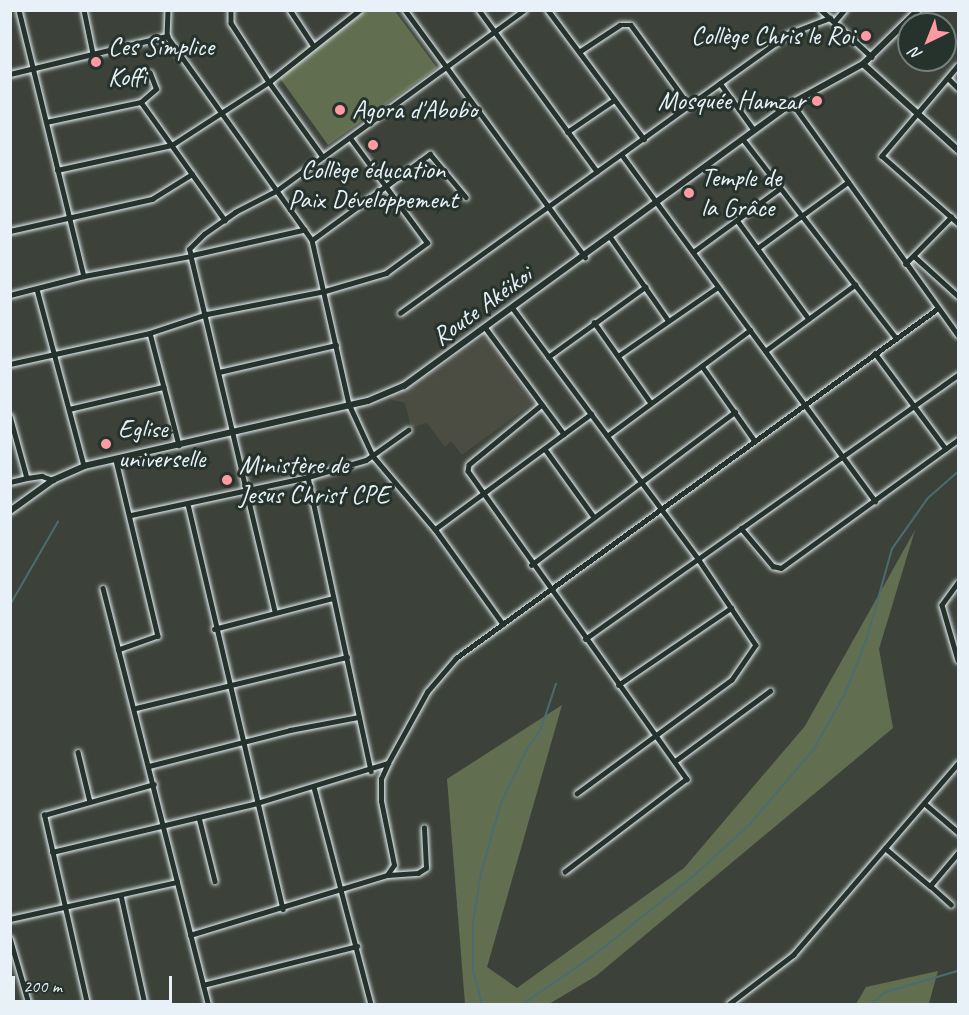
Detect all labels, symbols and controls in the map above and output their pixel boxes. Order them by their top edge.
north arrow [897,12,957,72]
place label: Collège Chris le Roi [691,20,854,52]
marker: Collège Chris le Roi [859,29,873,43]
place label: Ces Simplice Koffi [108,31,213,92]
text: N [906,43,927,64]
marker: Ces Simplice Koffi [89,55,103,69]
place label: Mosquée Hamzar [657,85,805,117]
place label: Agora d'Abobo [352,94,477,126]
marker: Mosquée Hamzar [810,94,824,108]
marker: Agora d'Abobo [333,103,347,117]
marker: Collège éducation Paix Développement [366,138,380,152]
place label: Collège éducation Paix Développement [288,154,458,216]
place label: Temple de la Grâce [701,162,781,224]
marker: Temple de la Grâce [682,186,696,200]
street label: Route Akéikoi [426,260,538,352]
place label: Eglise universelle [118,413,205,474]
marker: Eglise universelle [99,437,113,451]
place label: Ministère de Jesus Christ CPE [239,449,389,510]
marker: Ministère de Jesus Christ CPE [220,473,234,487]
scale bar [15,964,176,1002]
text: 200 m [23,975,62,997]

